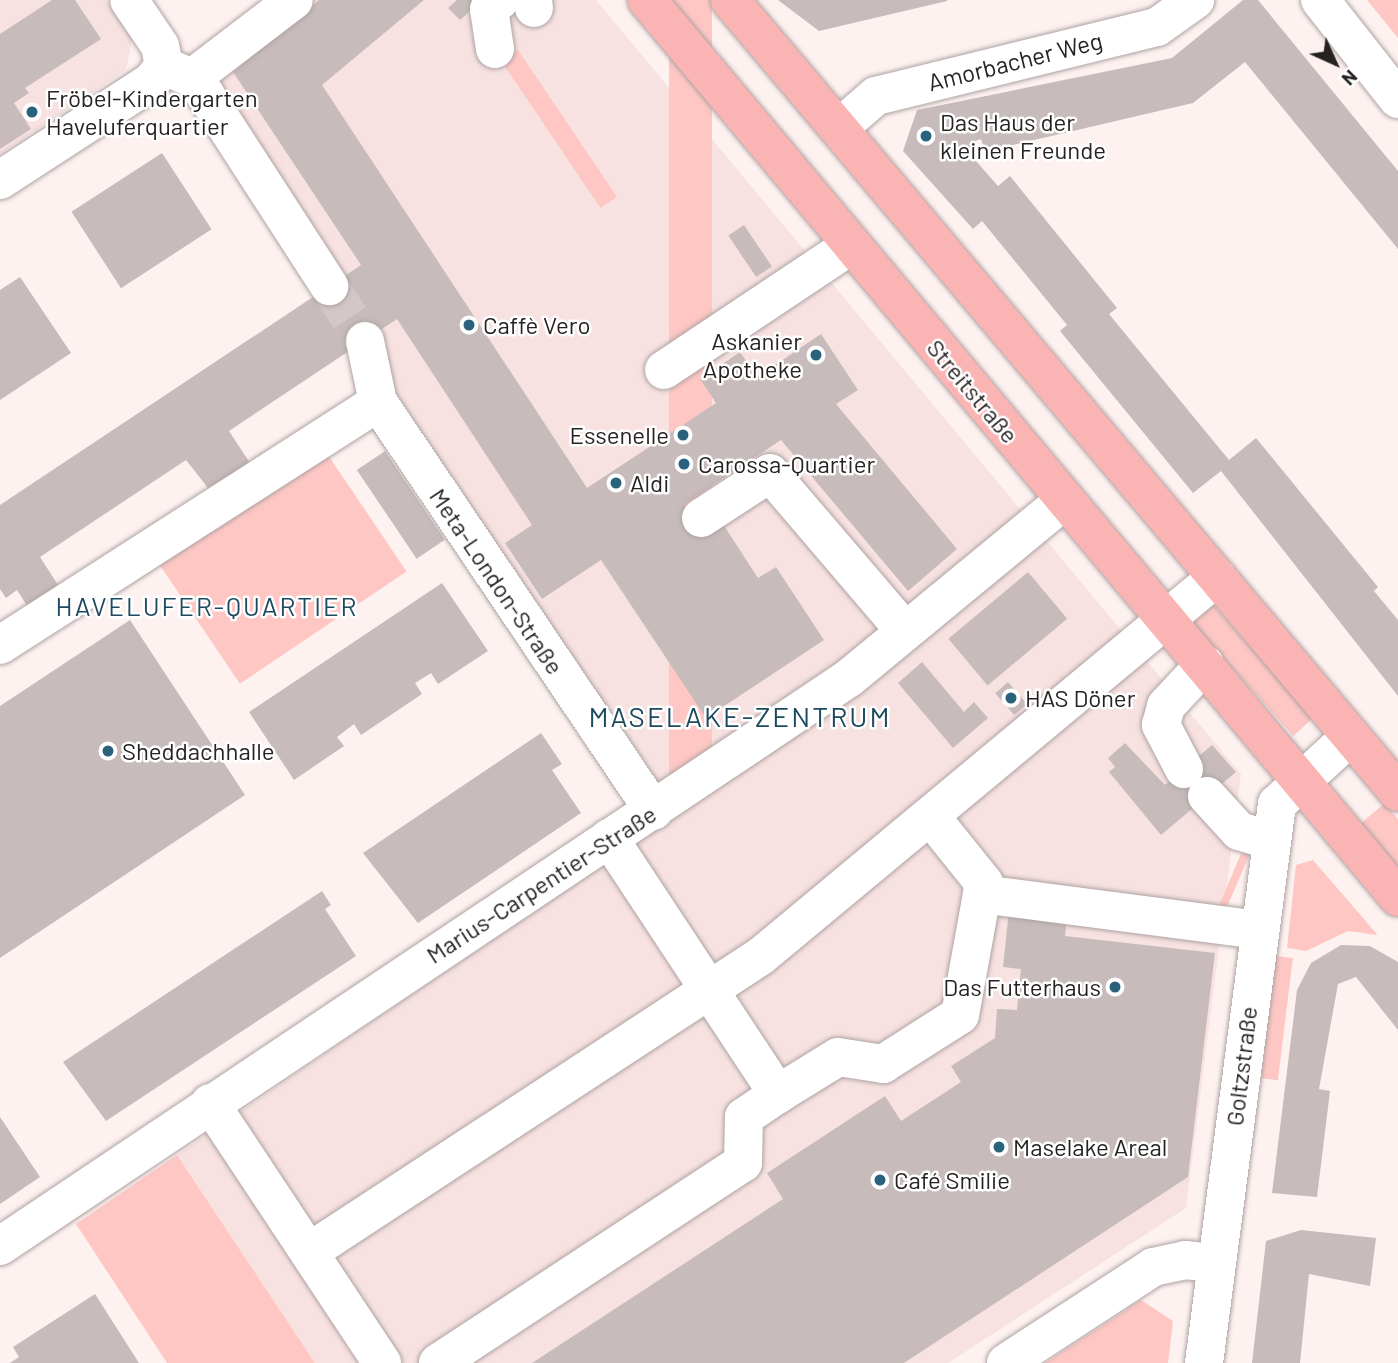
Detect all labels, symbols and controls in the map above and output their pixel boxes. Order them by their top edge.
street label: Amorbacher Weg [925,25,1105,97]
north arrow [1300,28,1370,98]
text: N [1338,66,1363,91]
place label: Fröbel-Kindergarten Haveluferquartier [46,84,258,140]
marker: Fröbel-Kindergarten Haveluferquartier [24,104,40,120]
place label: Das Haus der kleinen Freunde [940,108,1106,164]
marker: Das Haus der kleinen Freunde [918,128,934,144]
place label: Caffè Vero [483,311,591,339]
marker: Caffè Vero [461,317,477,333]
place label: Askanier Apotheke [703,327,802,383]
street label: Streitstraße [921,333,1025,449]
marker: Askanier Apotheke [808,347,824,363]
place label: Essenelle [570,421,669,449]
marker: Essenelle [675,427,691,443]
place label: Carossa-Quartier [698,450,875,478]
marker: Carossa-Quartier [676,456,692,472]
place label: Aldi [630,469,669,497]
marker: Aldi [608,475,624,491]
street label: Meta-London-Straße [424,483,570,679]
district label: HAVELUFER-QUARTIER [58,590,356,622]
place label: HAS Döner [1025,684,1135,712]
marker: HAS Döner [1003,690,1019,706]
district label: MASELAKE-ZENTRUM [591,699,889,733]
place label: Sheddachhalle [122,737,274,765]
marker: Sheddachhalle [100,743,116,759]
street label: Marius-Carpentier-Straße [421,799,661,969]
place label: Das Futterhaus [943,973,1101,1001]
marker: Das Futterhaus [1107,979,1123,995]
street label: Goltzstraße [1219,1005,1263,1127]
place label: Maselake Areal [1013,1133,1167,1161]
marker: Maselake Areal [991,1139,1007,1155]
place label: Café Smilie [894,1166,1010,1194]
marker: Café Smilie [872,1172,888,1188]

